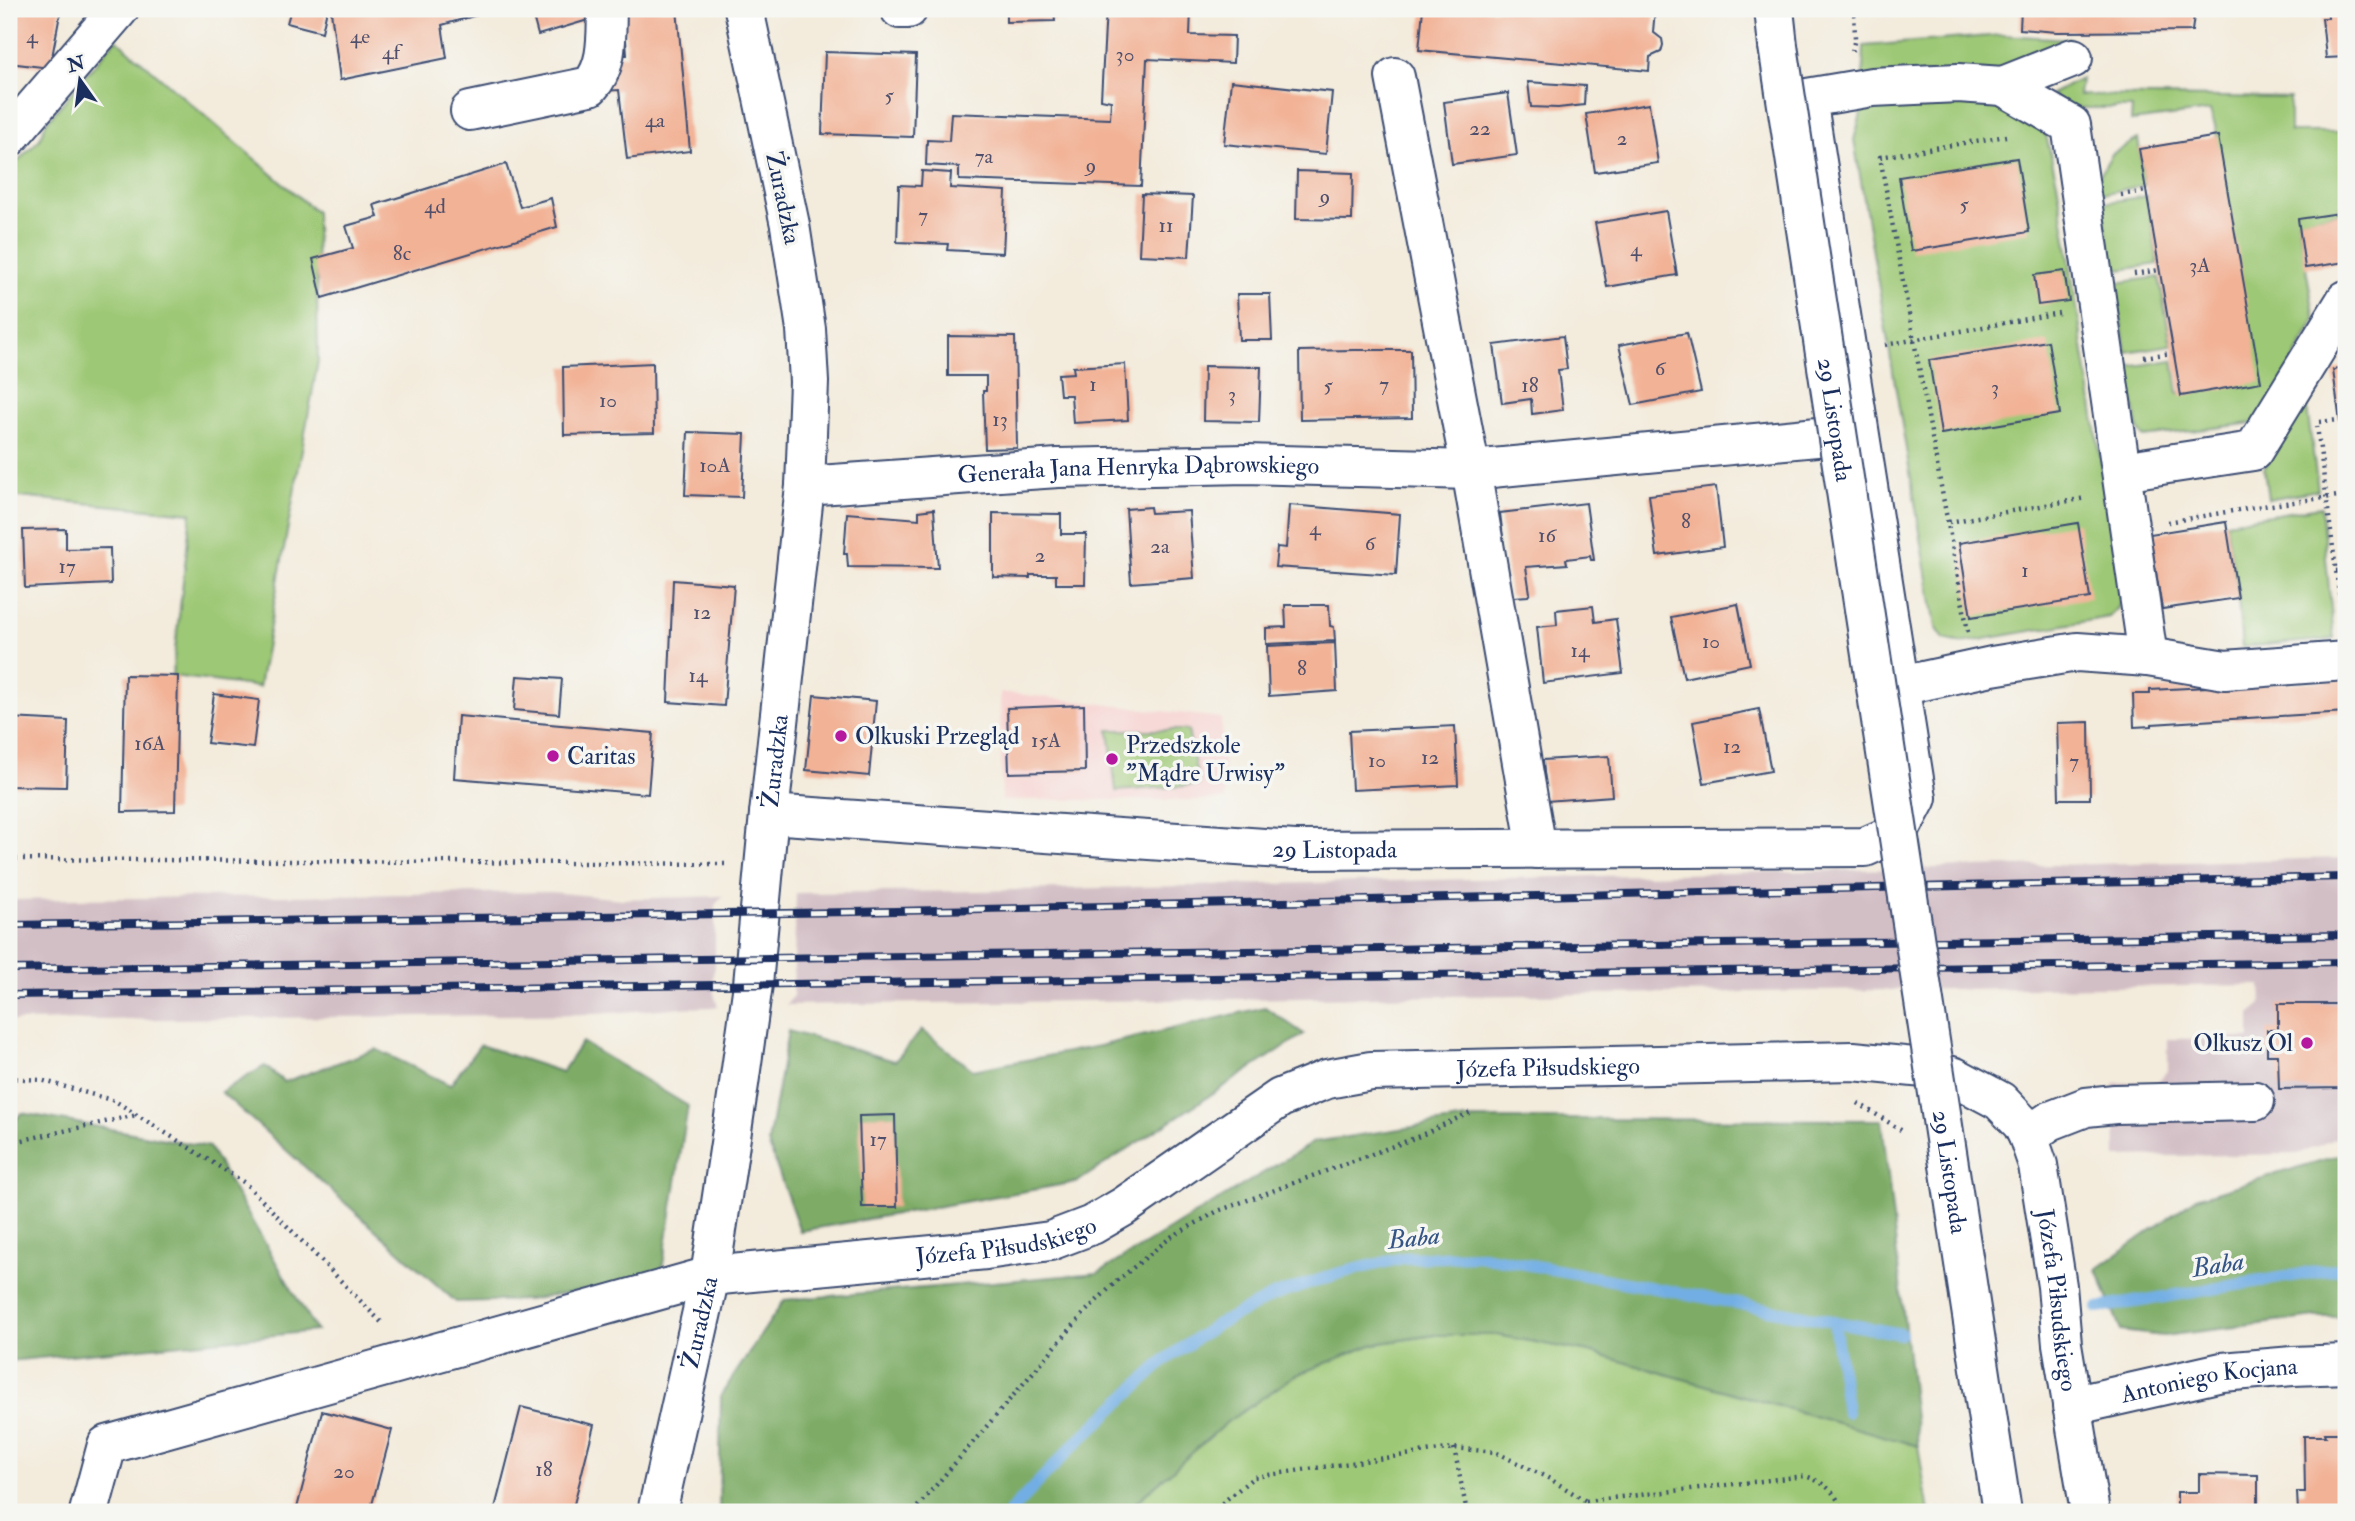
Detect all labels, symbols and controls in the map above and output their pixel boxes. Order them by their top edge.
house number: 4 [26,23,39,50]
house number: 4e [350,23,370,50]
house number: 4f [382,39,403,66]
house number: 30 [1116,41,1134,68]
north arrow [46,46,116,116]
text: N [64,51,88,78]
house number: 5 [884,82,894,109]
house number: 4a [645,107,665,134]
house number: 22 [1469,115,1491,142]
house number: 2 [1617,125,1627,152]
house number: 7a [975,143,993,170]
street label: Żuradzka [758,149,809,248]
house number: 9 [1084,152,1096,179]
house number: 9 [1318,183,1330,210]
house number: 5 [1959,191,1969,218]
house number: 4d [424,193,446,220]
house number: 7 [918,202,928,229]
house number: 11 [1159,212,1174,239]
house number: 4 [1630,236,1643,263]
house number: 8c [393,240,412,267]
house number: 3A [2189,252,2211,279]
house number: 6 [1655,355,1667,382]
street label: 29 Listopada [1810,356,1860,485]
house number: 1 [1089,371,1097,398]
house number: 7 [1379,371,1389,398]
house number: 5 [1323,372,1333,399]
house number: 18 [1521,372,1539,399]
house number: 3 [1991,374,1999,401]
house number: 3 [1228,381,1236,408]
house number: 10 [599,387,617,414]
house number: 13 [992,406,1008,433]
street label: Generała Jana Henryka Dąbrowskiego [956,448,1320,491]
house number: 10A [699,452,731,479]
house number: 8 [1681,508,1691,535]
house number: 4 [1309,515,1322,542]
house number: 16 [1538,522,1557,549]
house number: 6 [1365,530,1377,557]
house number: 2a [1150,533,1170,560]
house number: 2 [1035,542,1045,569]
house number: 17 [58,553,76,580]
house number: 1 [2021,557,2029,584]
house number: 12 [693,599,711,626]
house number: 10 [1702,628,1720,655]
house number: 14 [1571,637,1591,664]
house number: 8 [1297,655,1307,682]
house number: 14 [689,662,709,689]
street label: Żuradzka [753,712,795,809]
place label: Olkuski Przegląd [855,721,1020,752]
house number: 15A [1031,727,1061,754]
marker: Olkuski Przegląd [833,728,849,744]
house number: 16A [134,730,166,757]
place label: Przedszkole "Mądre Urwisy" [1126,730,1285,789]
house number: 12 [1723,733,1741,760]
place label: Caritas [567,741,635,772]
house number: 12 [1421,744,1439,771]
house number: 10 [1368,747,1386,774]
marker: Caritas [545,748,561,764]
house number: 7 [2069,748,2079,775]
marker: Przedszkole "Mądre Urwisy" [1104,751,1120,767]
street label: 29 Listopada [1272,833,1398,866]
place label: Olkusz Ol [2193,1028,2293,1059]
marker: Olkusz Ol [2299,1035,2315,1051]
street label: Józefa Piłsudskiego [1455,1050,1640,1085]
street label: 29 Listopada [1925,1108,1975,1237]
house number: 17 [869,1126,887,1153]
street label: Józefa Piłsudskiego [2029,1206,2085,1394]
street label: Józefa Piłsudskiego [913,1209,1101,1272]
water label: Baba [1384,1219,1442,1257]
water label: Baba [2188,1245,2246,1285]
street label: Żuradzka [673,1272,725,1372]
street label: Antoniego Kocjana [2117,1350,2300,1410]
house number: 18 [535,1456,553,1483]
house number: 20 [333,1458,355,1485]

